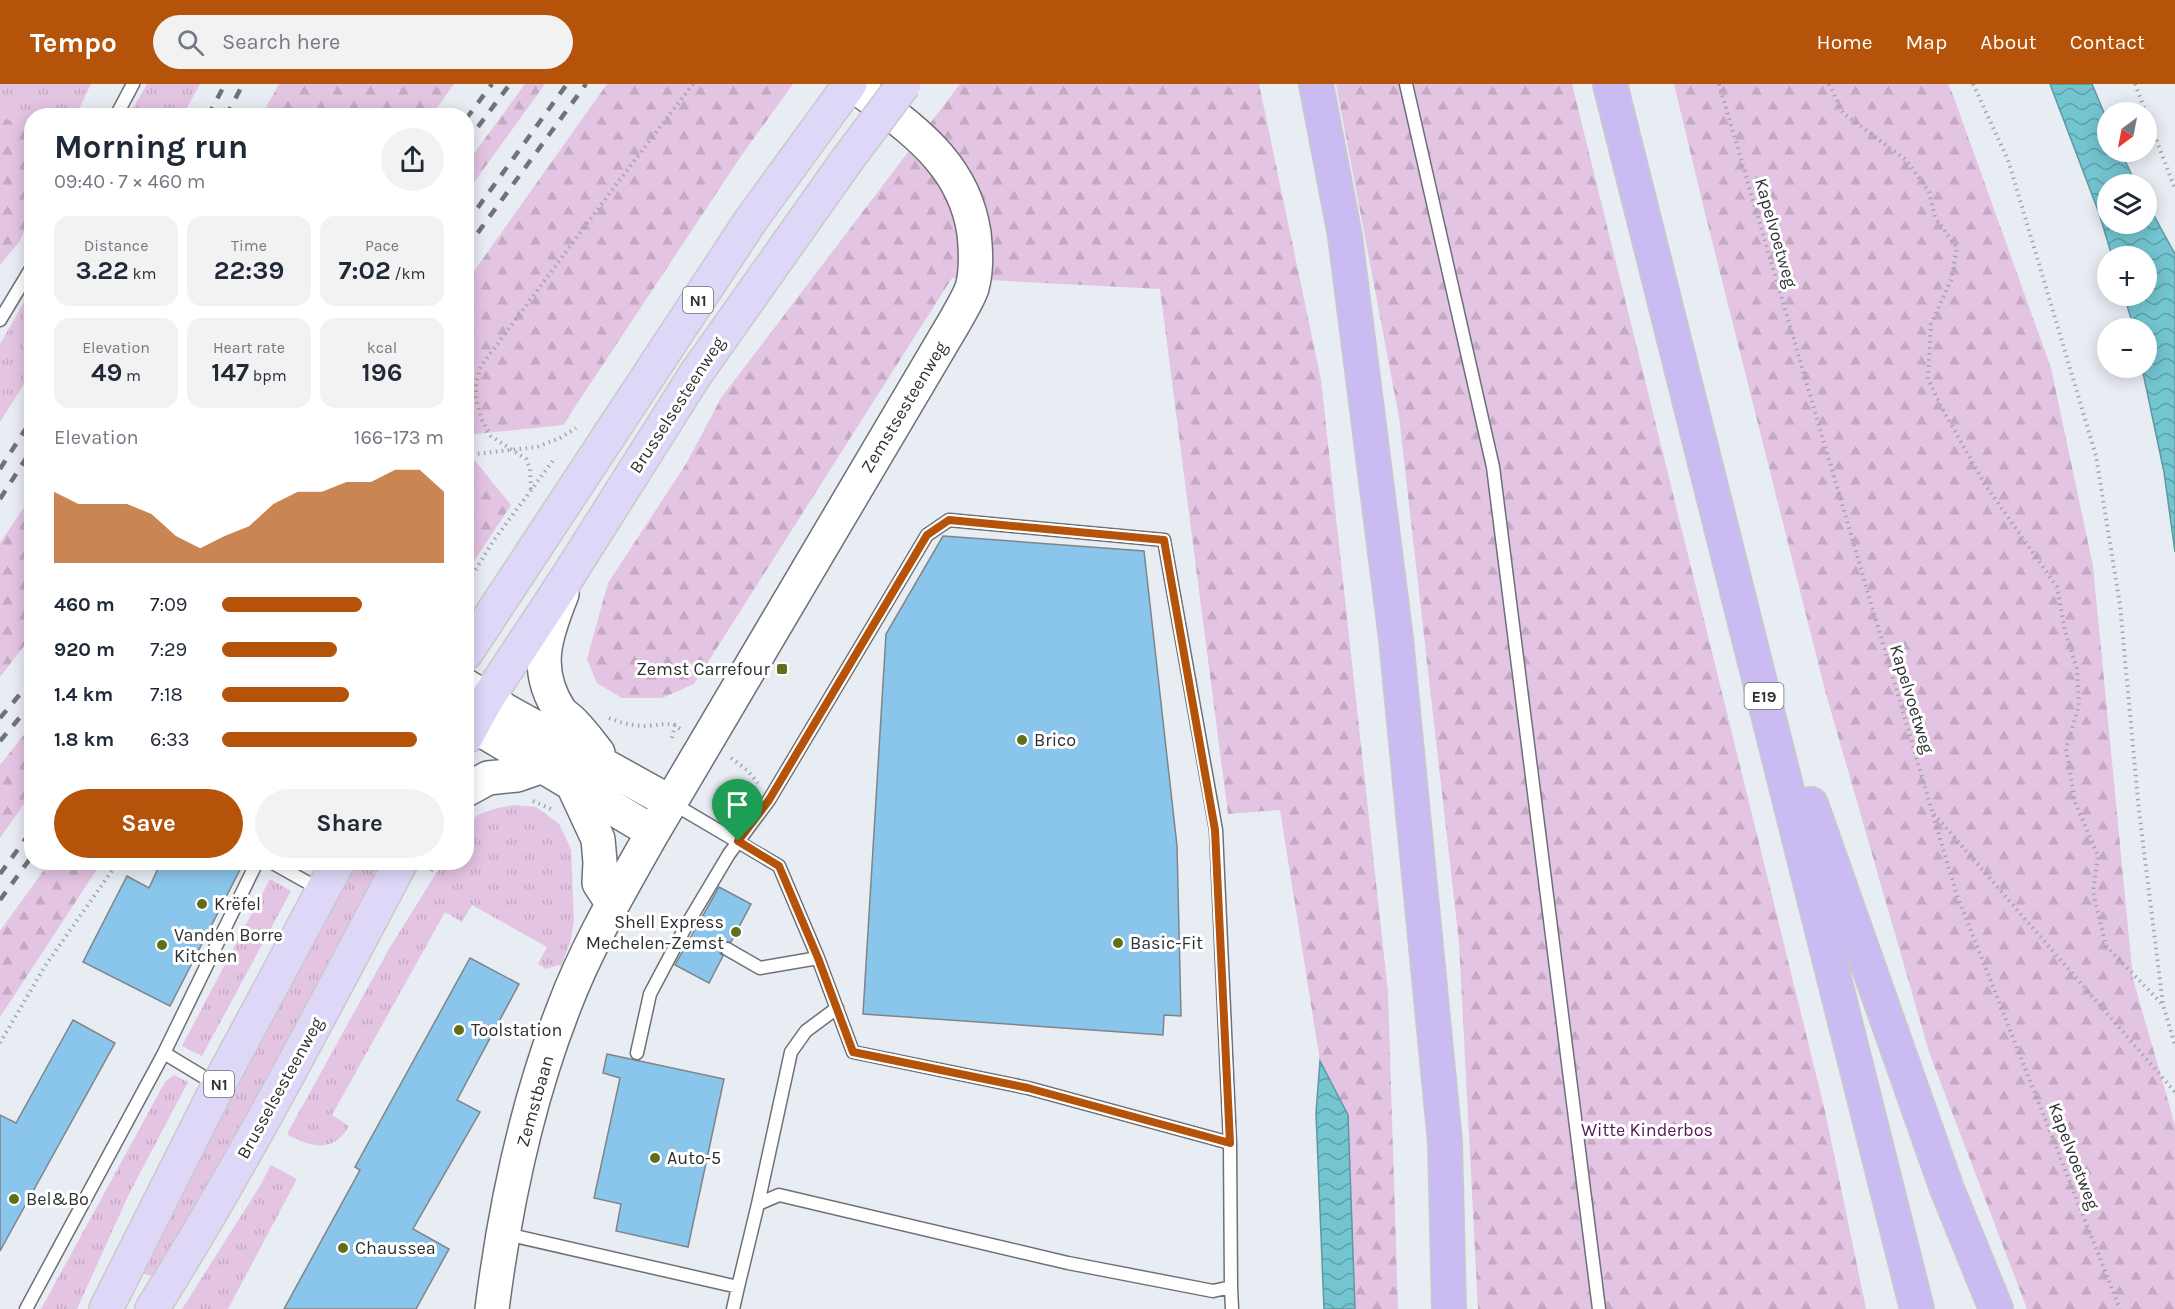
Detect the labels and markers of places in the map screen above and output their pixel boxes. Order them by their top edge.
place label: Zemst Carrefour [636,658,770,680]
marker: Zemst Carrefour [775,662,789,676]
place label: Brico [1034,729,1076,751]
marker: Brico [1015,733,1029,747]
pin [712,779,763,841]
place label: Krëfel [214,893,261,915]
marker: Krëfel [195,897,209,911]
place label: Shell Express Mechelen-Zemst [586,911,724,954]
place label: Vanden Borre Kitchen [174,924,283,967]
marker: Shell Express Mechelen-Zemst [729,925,743,939]
place label: Basic-Fit [1130,932,1203,954]
marker: Basic-Fit [1111,936,1125,950]
marker: Vanden Borre Kitchen [155,938,169,952]
place label: Toolstation [471,1019,562,1041]
marker: Toolstation [452,1023,466,1037]
place label: Auto-5 [667,1147,721,1169]
marker: Auto-5 [648,1151,662,1165]
place label: Bel&Bo [26,1188,89,1210]
marker: Bel&Bo [7,1192,21,1206]
place label: Chaussea [355,1237,436,1259]
marker: Chaussea [336,1241,350,1255]

